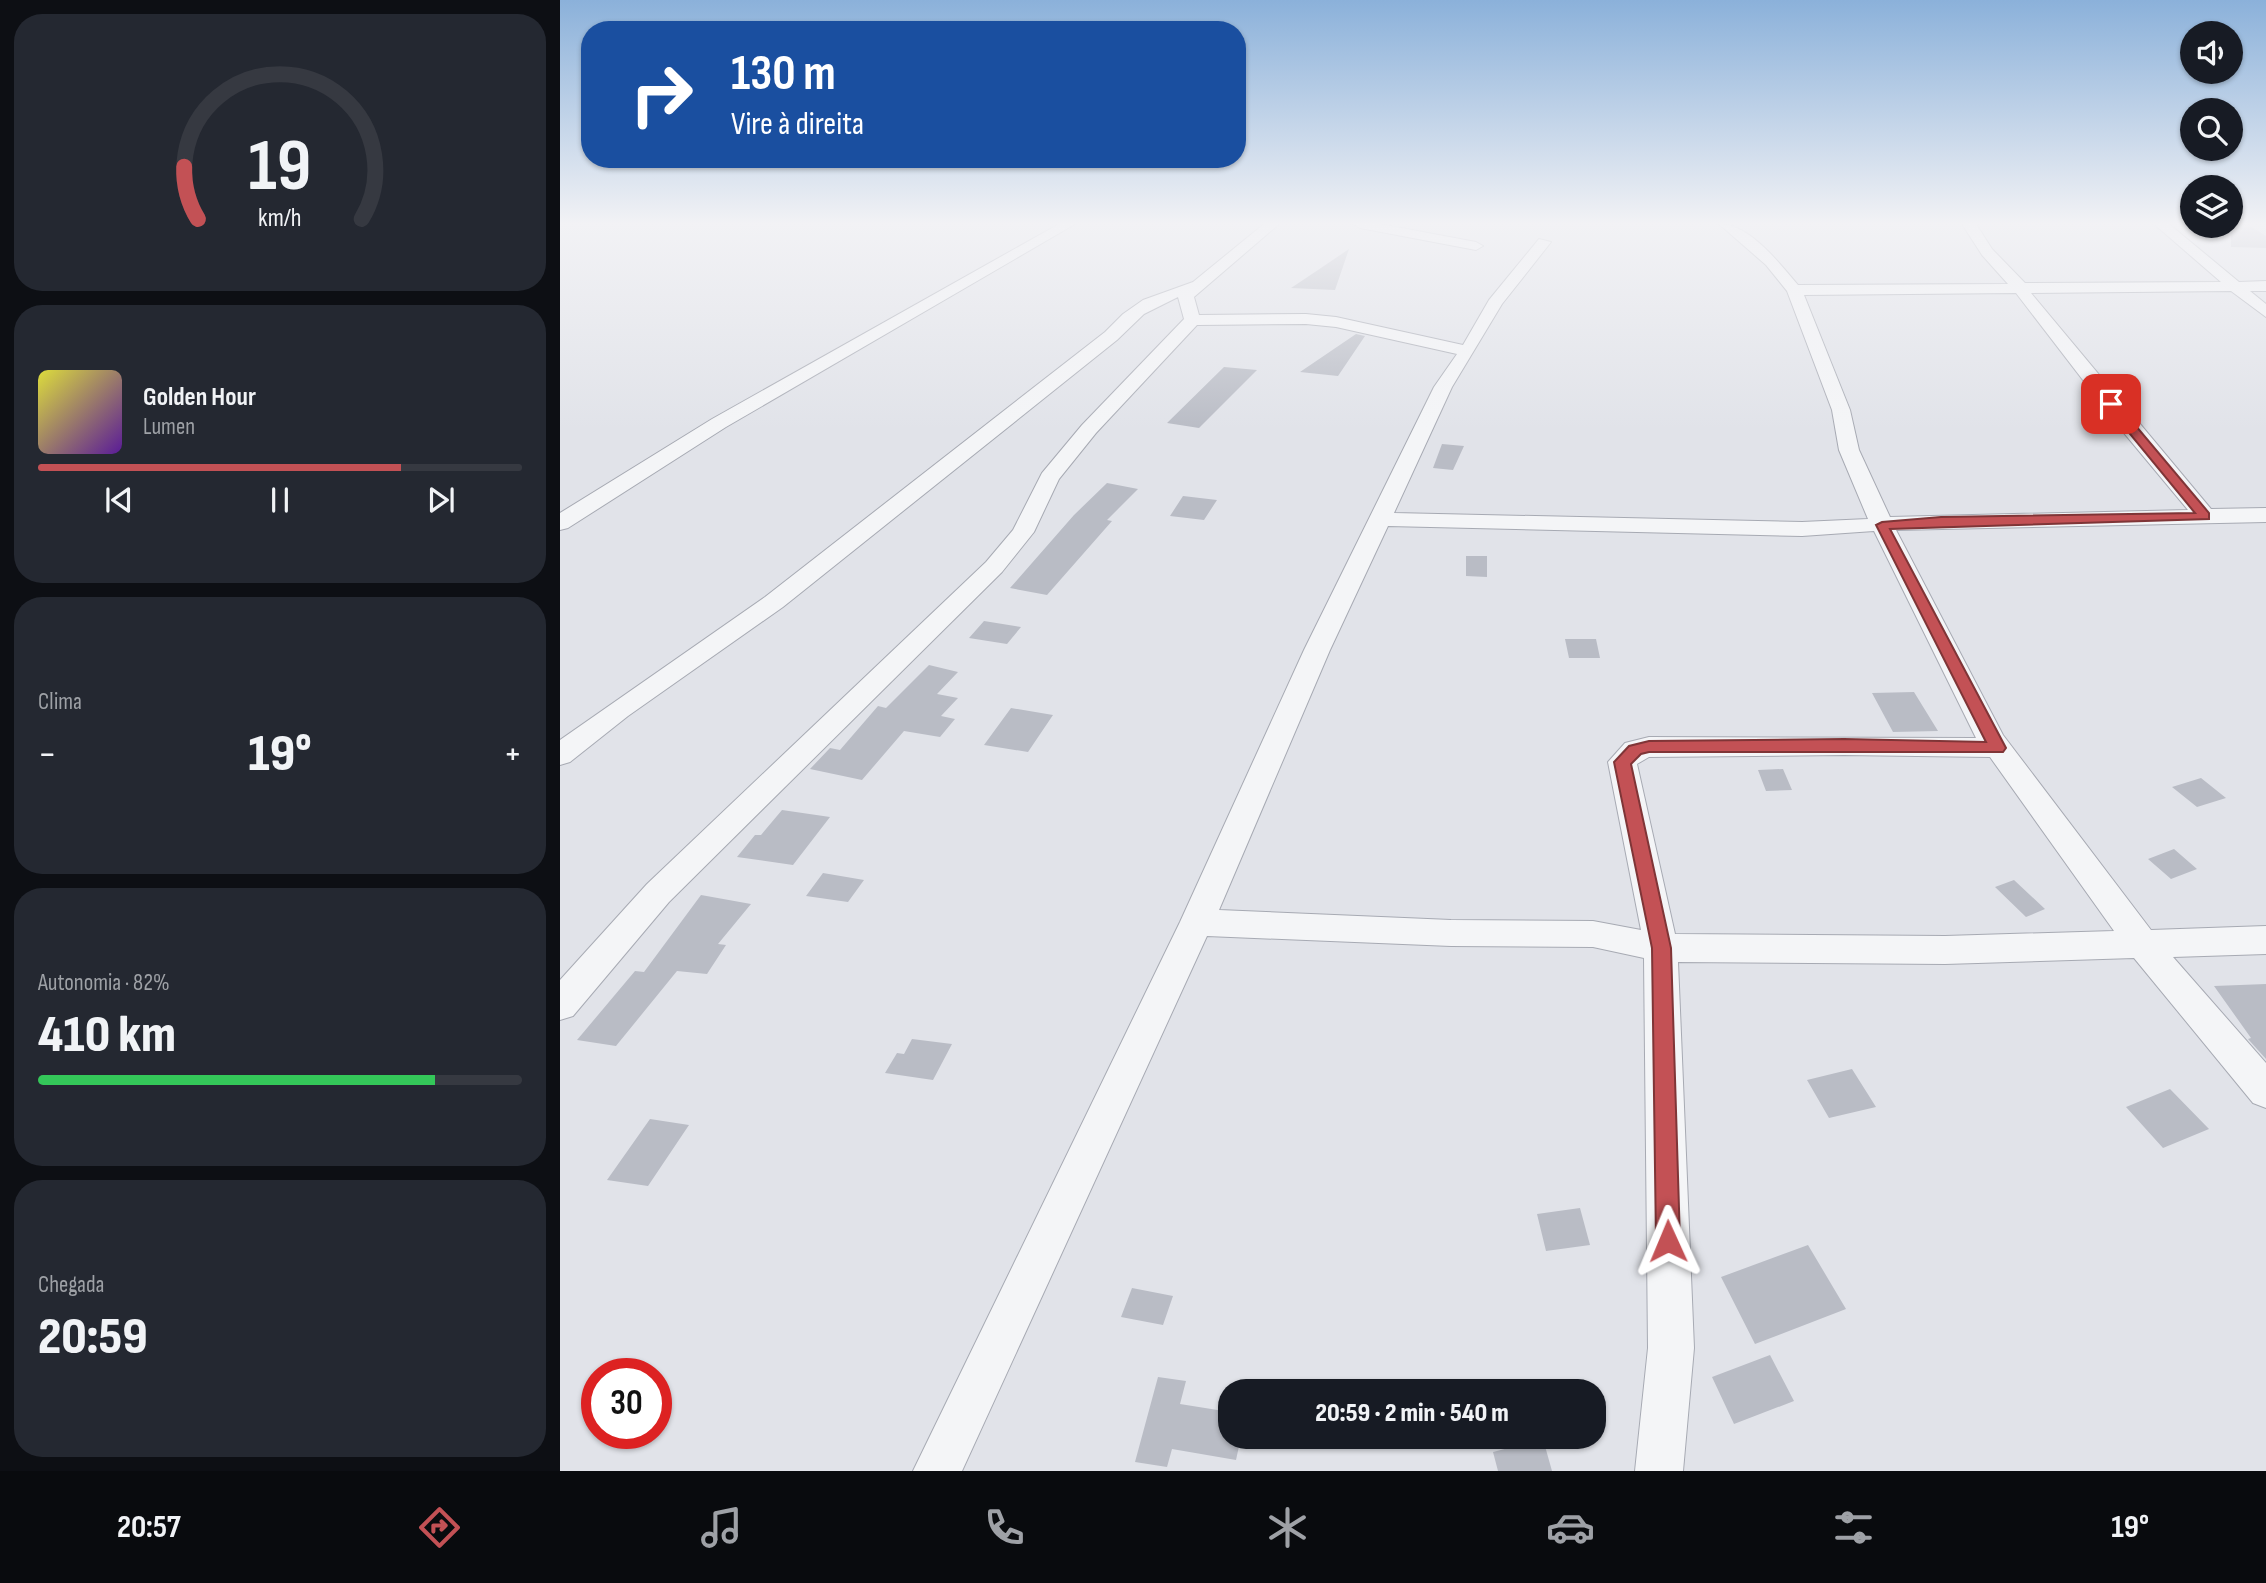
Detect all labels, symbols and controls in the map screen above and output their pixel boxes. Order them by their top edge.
map controls [2180,21,2243,238]
button: sound [2180,21,2243,84]
text: 130 m [731,45,836,104]
icon: right [616,49,707,140]
button: search [2180,98,2243,161]
text: Vire à direita [731,105,864,144]
text: 19 [248,123,312,211]
button: layers [2180,175,2243,238]
text: km/h [258,203,302,234]
pin [2081,374,2141,434]
text: Golden Hour [143,382,256,413]
icon: arrive [2092,385,2130,423]
text: Lumen [143,413,195,441]
icon: previous [100,481,138,519]
icon: pause [261,481,299,519]
icon: next [422,481,460,519]
text: Clima [38,688,82,716]
text: 19° [248,723,312,786]
text: − [38,732,57,777]
text: + [503,732,522,777]
text: Autonomia · 82% [38,969,170,997]
text: 410 km [38,1004,176,1067]
position arrow [1631,1204,1705,1278]
text: Chegada [38,1271,104,1299]
text: 20:59 [38,1306,148,1369]
speed limit sign: 30 [581,1358,672,1449]
text: 20:59 · 2 min · 540 m [1315,1398,1509,1429]
icon: directions [415,1503,464,1552]
icon: music [697,1503,746,1552]
icon: phone [980,1503,1029,1552]
icon: climate [1263,1503,1312,1552]
icon: car [1546,1503,1595,1552]
icon: filters [1829,1503,1878,1552]
text: 20:57 [117,1508,181,1547]
text: 19° [2111,1508,2149,1547]

